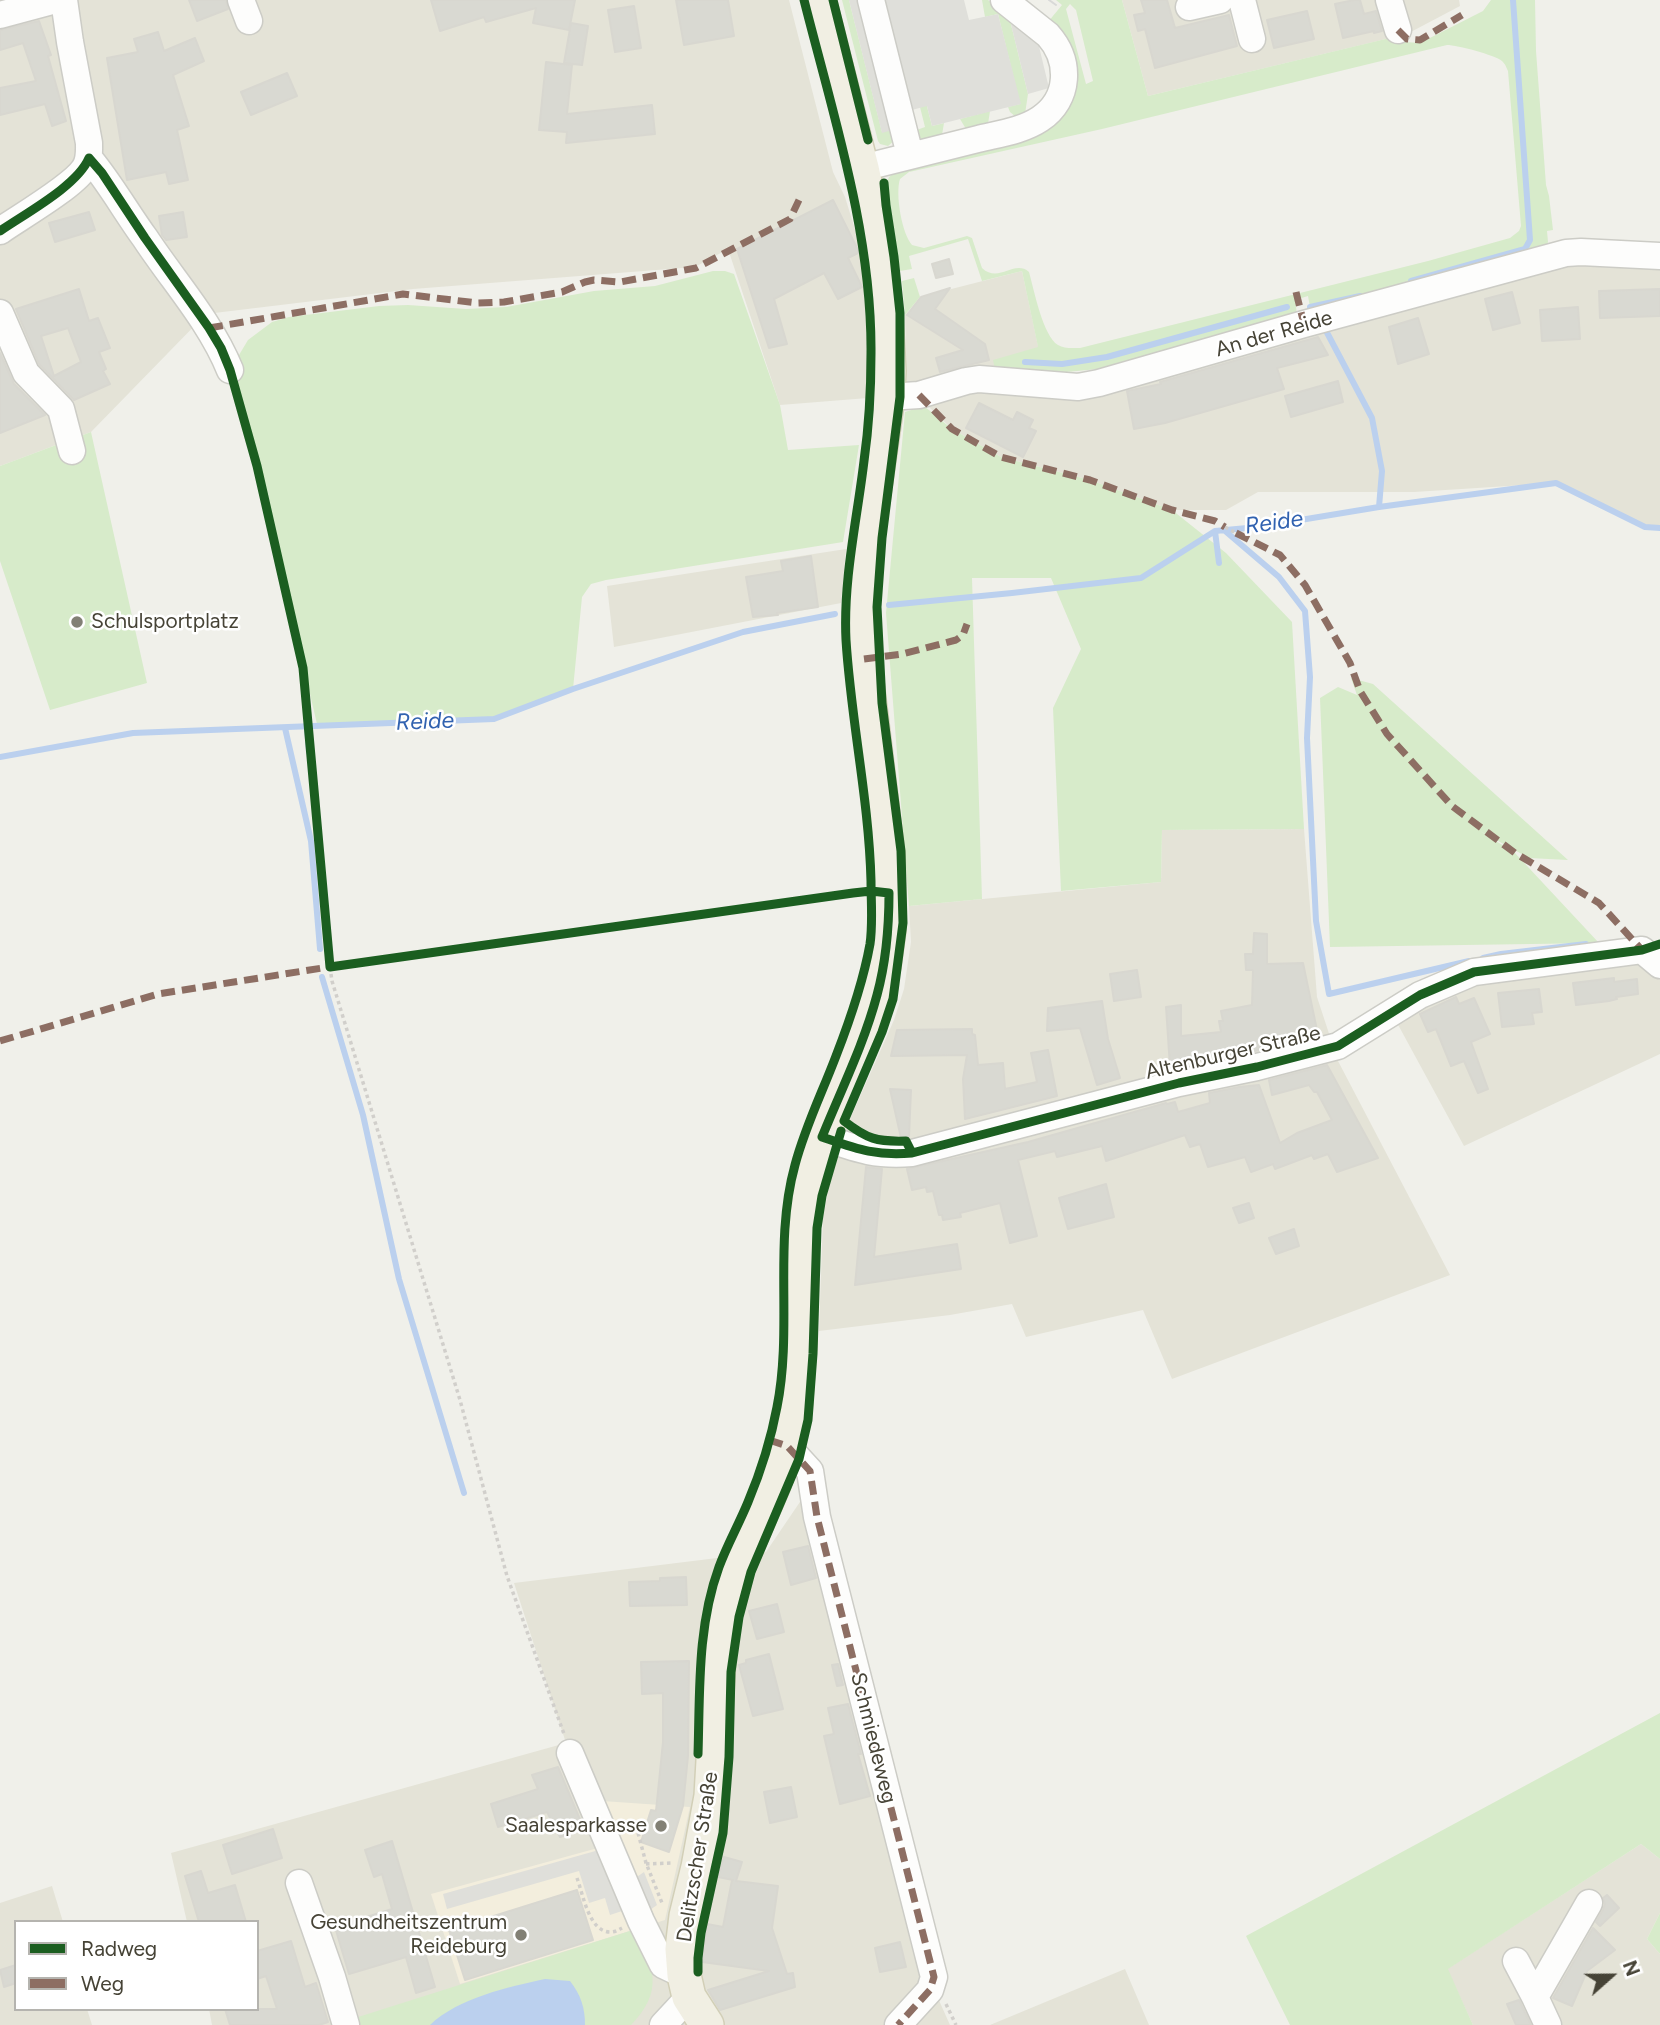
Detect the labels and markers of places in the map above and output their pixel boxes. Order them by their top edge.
place label: Schulsportplatz [91,609,239,635]
marker: Schulsportplatz [69,614,85,630]
place label: Saalesparkasse [505,1813,647,1839]
marker: Saalesparkasse [653,1818,669,1834]
place label: Gesundheitszentrum Reideburg [310,1910,507,1960]
marker: Gesundheitszentrum Reideburg [513,1927,529,1943]

